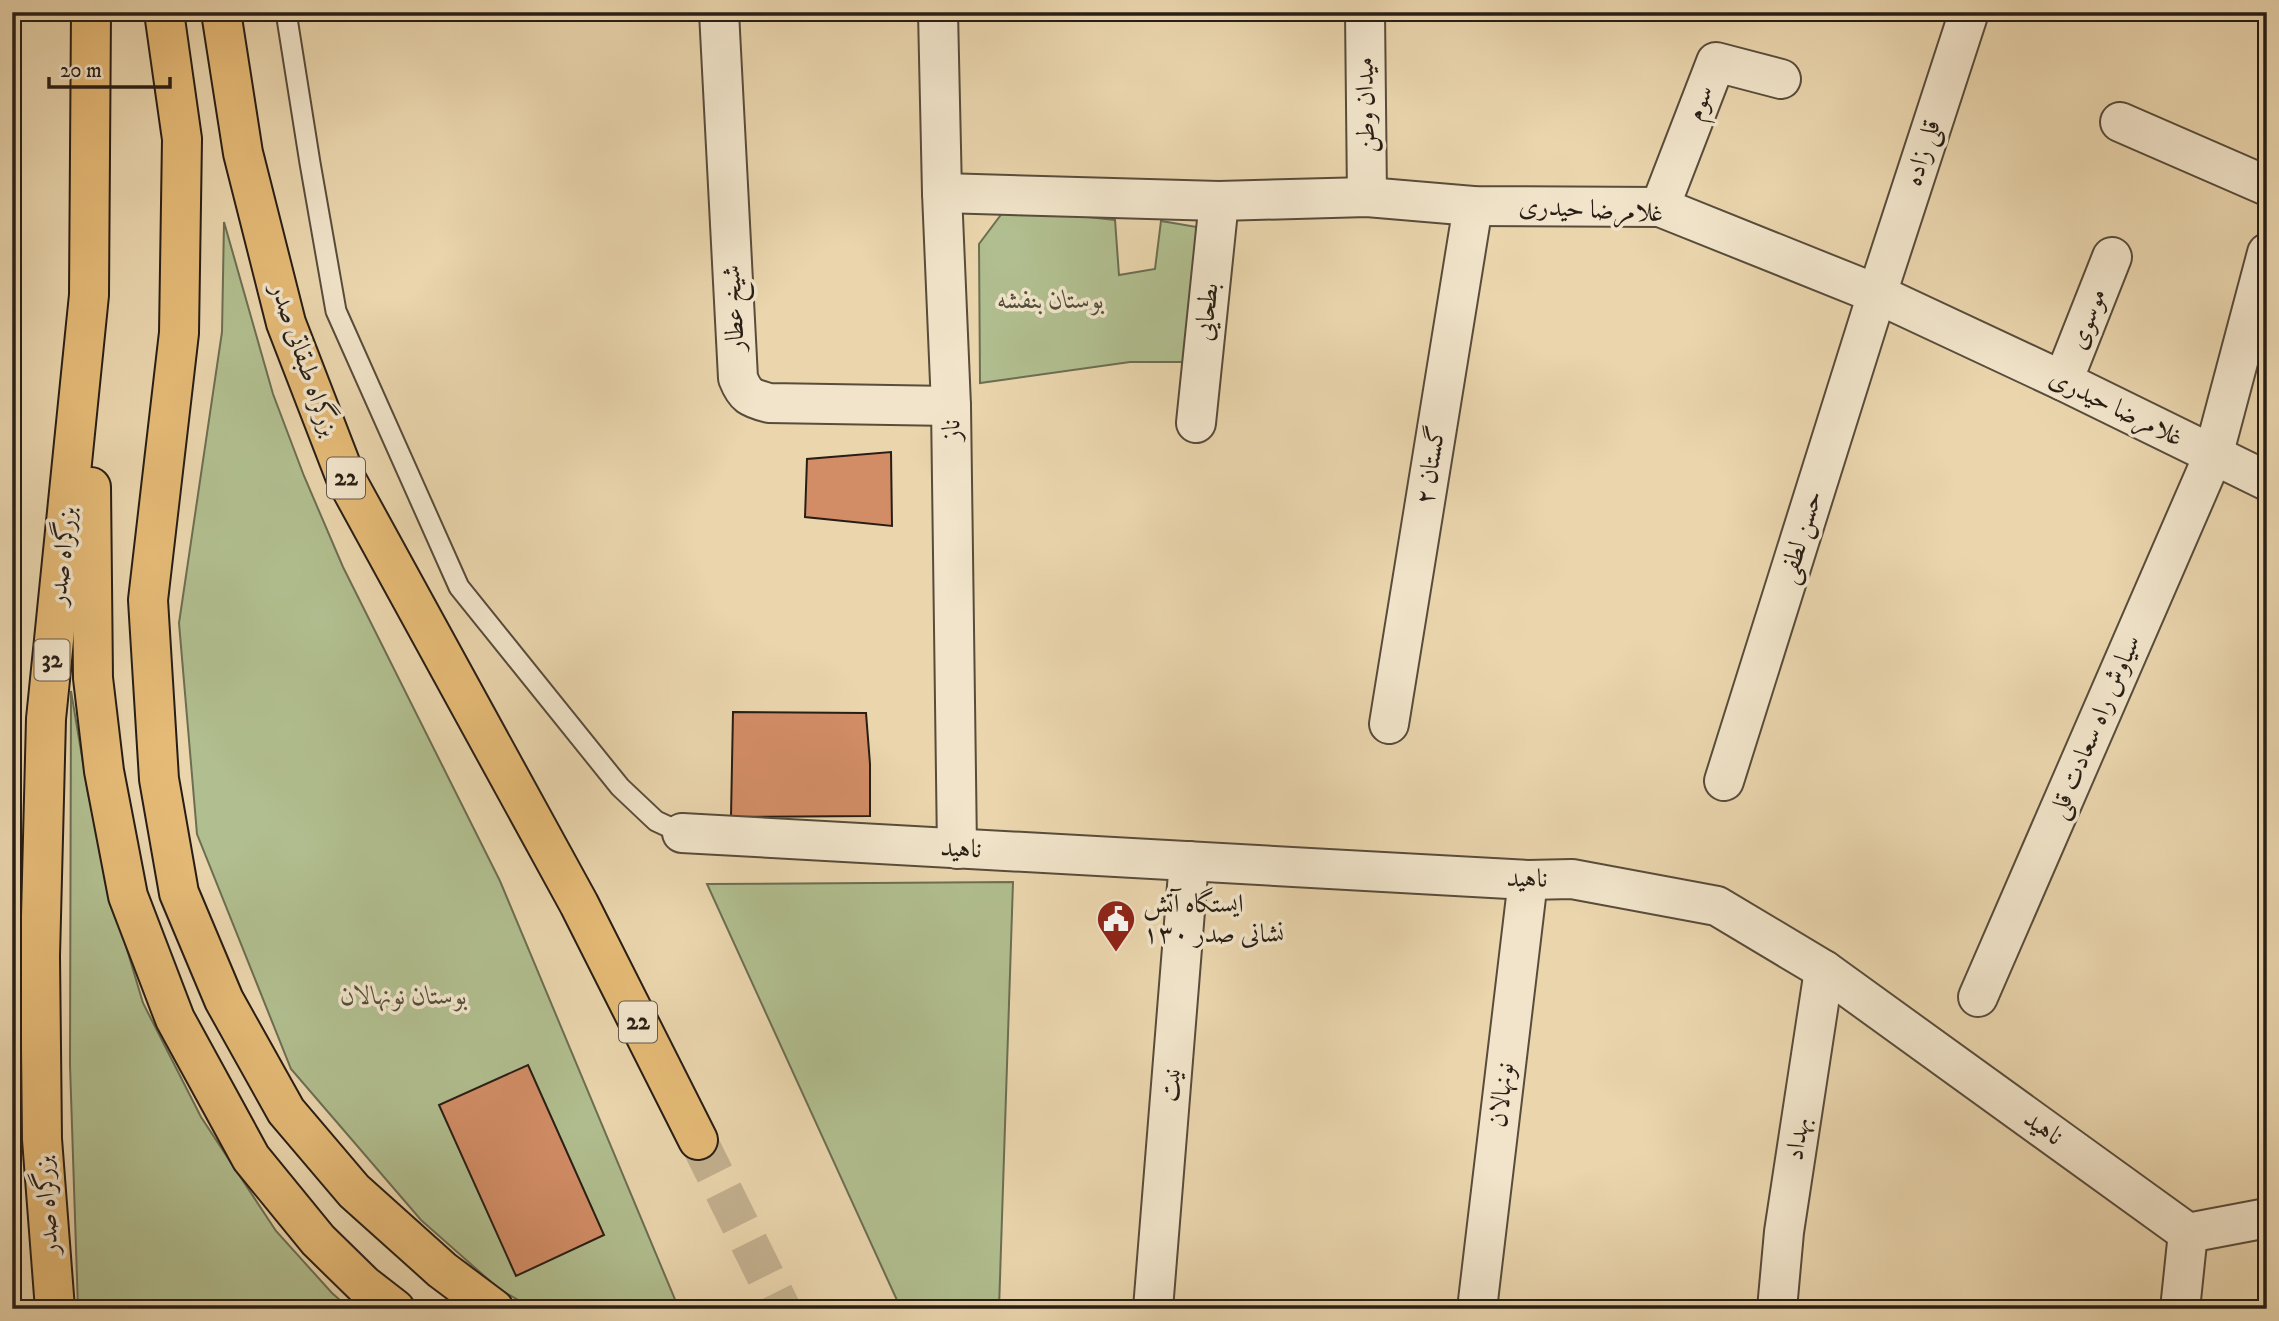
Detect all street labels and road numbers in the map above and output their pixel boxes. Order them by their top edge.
street label: میدان وطن [1349,57,1383,153]
street label: سوم [1678,81,1726,127]
street label: قلی زاده [1897,116,1950,191]
street label: غلامرضا حیدری [1518,190,1664,230]
street label: شیخ عطار [715,264,759,355]
street label: بزرگراه طبقاتی صدر [261,275,348,441]
street label: بطحایی [1188,281,1226,343]
street label: موسوی [2061,284,2115,354]
street label: غلامرضا حیدری [2044,361,2188,455]
street label: ناز [935,419,969,444]
street label: گستان ۲ [1408,423,1454,507]
road number: 22 [327,458,365,499]
street label: حسن لطفی [1771,486,1832,588]
street label: بزرگراه صدر [39,505,85,610]
street label: سیاوش راه سعادت قلی [2041,630,2150,824]
road number: 32 [34,640,70,680]
street label: ناهید [940,831,982,867]
street label: ناهید [1506,862,1548,896]
road number: 22 [619,1002,657,1042]
street label: نونهالان [1482,1061,1522,1129]
street label: نیت [1153,1067,1189,1103]
street label: ناهید [2017,1103,2069,1153]
street label: بهداد [1778,1115,1818,1163]
street label: بزرگراه صدر [25,1154,67,1258]

